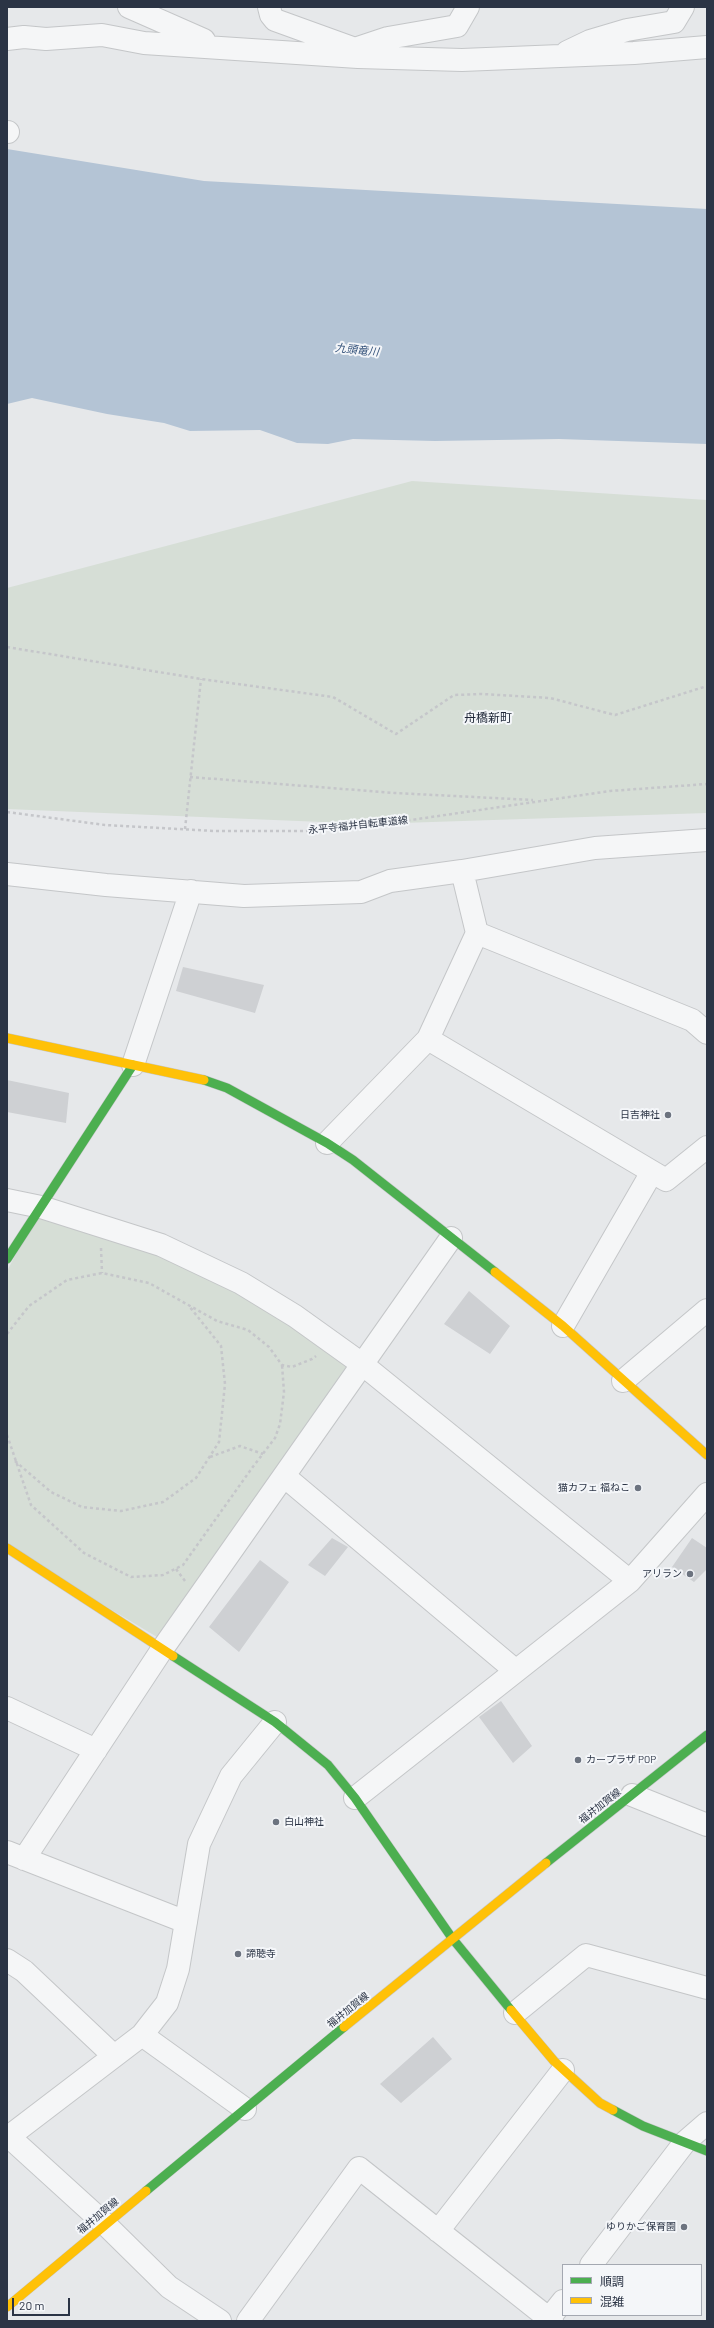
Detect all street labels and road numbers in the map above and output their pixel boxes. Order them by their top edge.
street label: 永平寺福井自転車道線 [308,814,408,836]
street label: 福井加賀線 [577,1786,623,1826]
street label: 福井加賀線 [325,1990,371,2030]
street label: 福井加賀線 [75,2195,121,2237]

